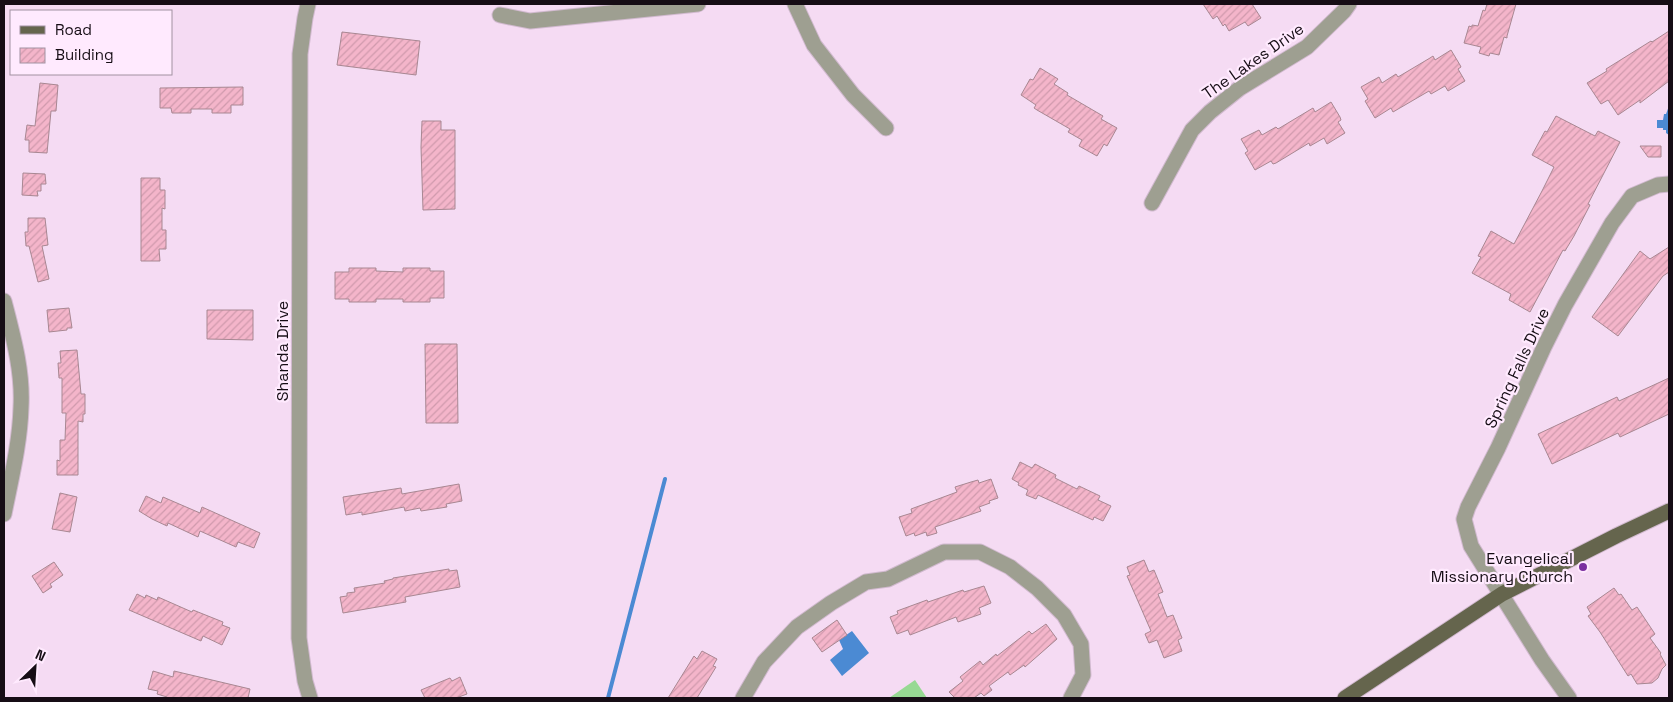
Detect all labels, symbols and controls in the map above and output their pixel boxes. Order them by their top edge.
legend [10,10,172,75]
street label: The Lakes Drive [1198,18,1308,104]
text: Road [55,20,92,39]
text: Building [55,45,114,64]
street label: Shanda Drive [272,301,293,401]
street label: Spring Falls Drive [1480,304,1554,432]
place label: Evangelical Missionary Church [1431,548,1573,587]
marker: Evangelical Missionary Church [1577,561,1589,573]
north arrow [10,642,60,692]
text: N [32,645,49,665]

